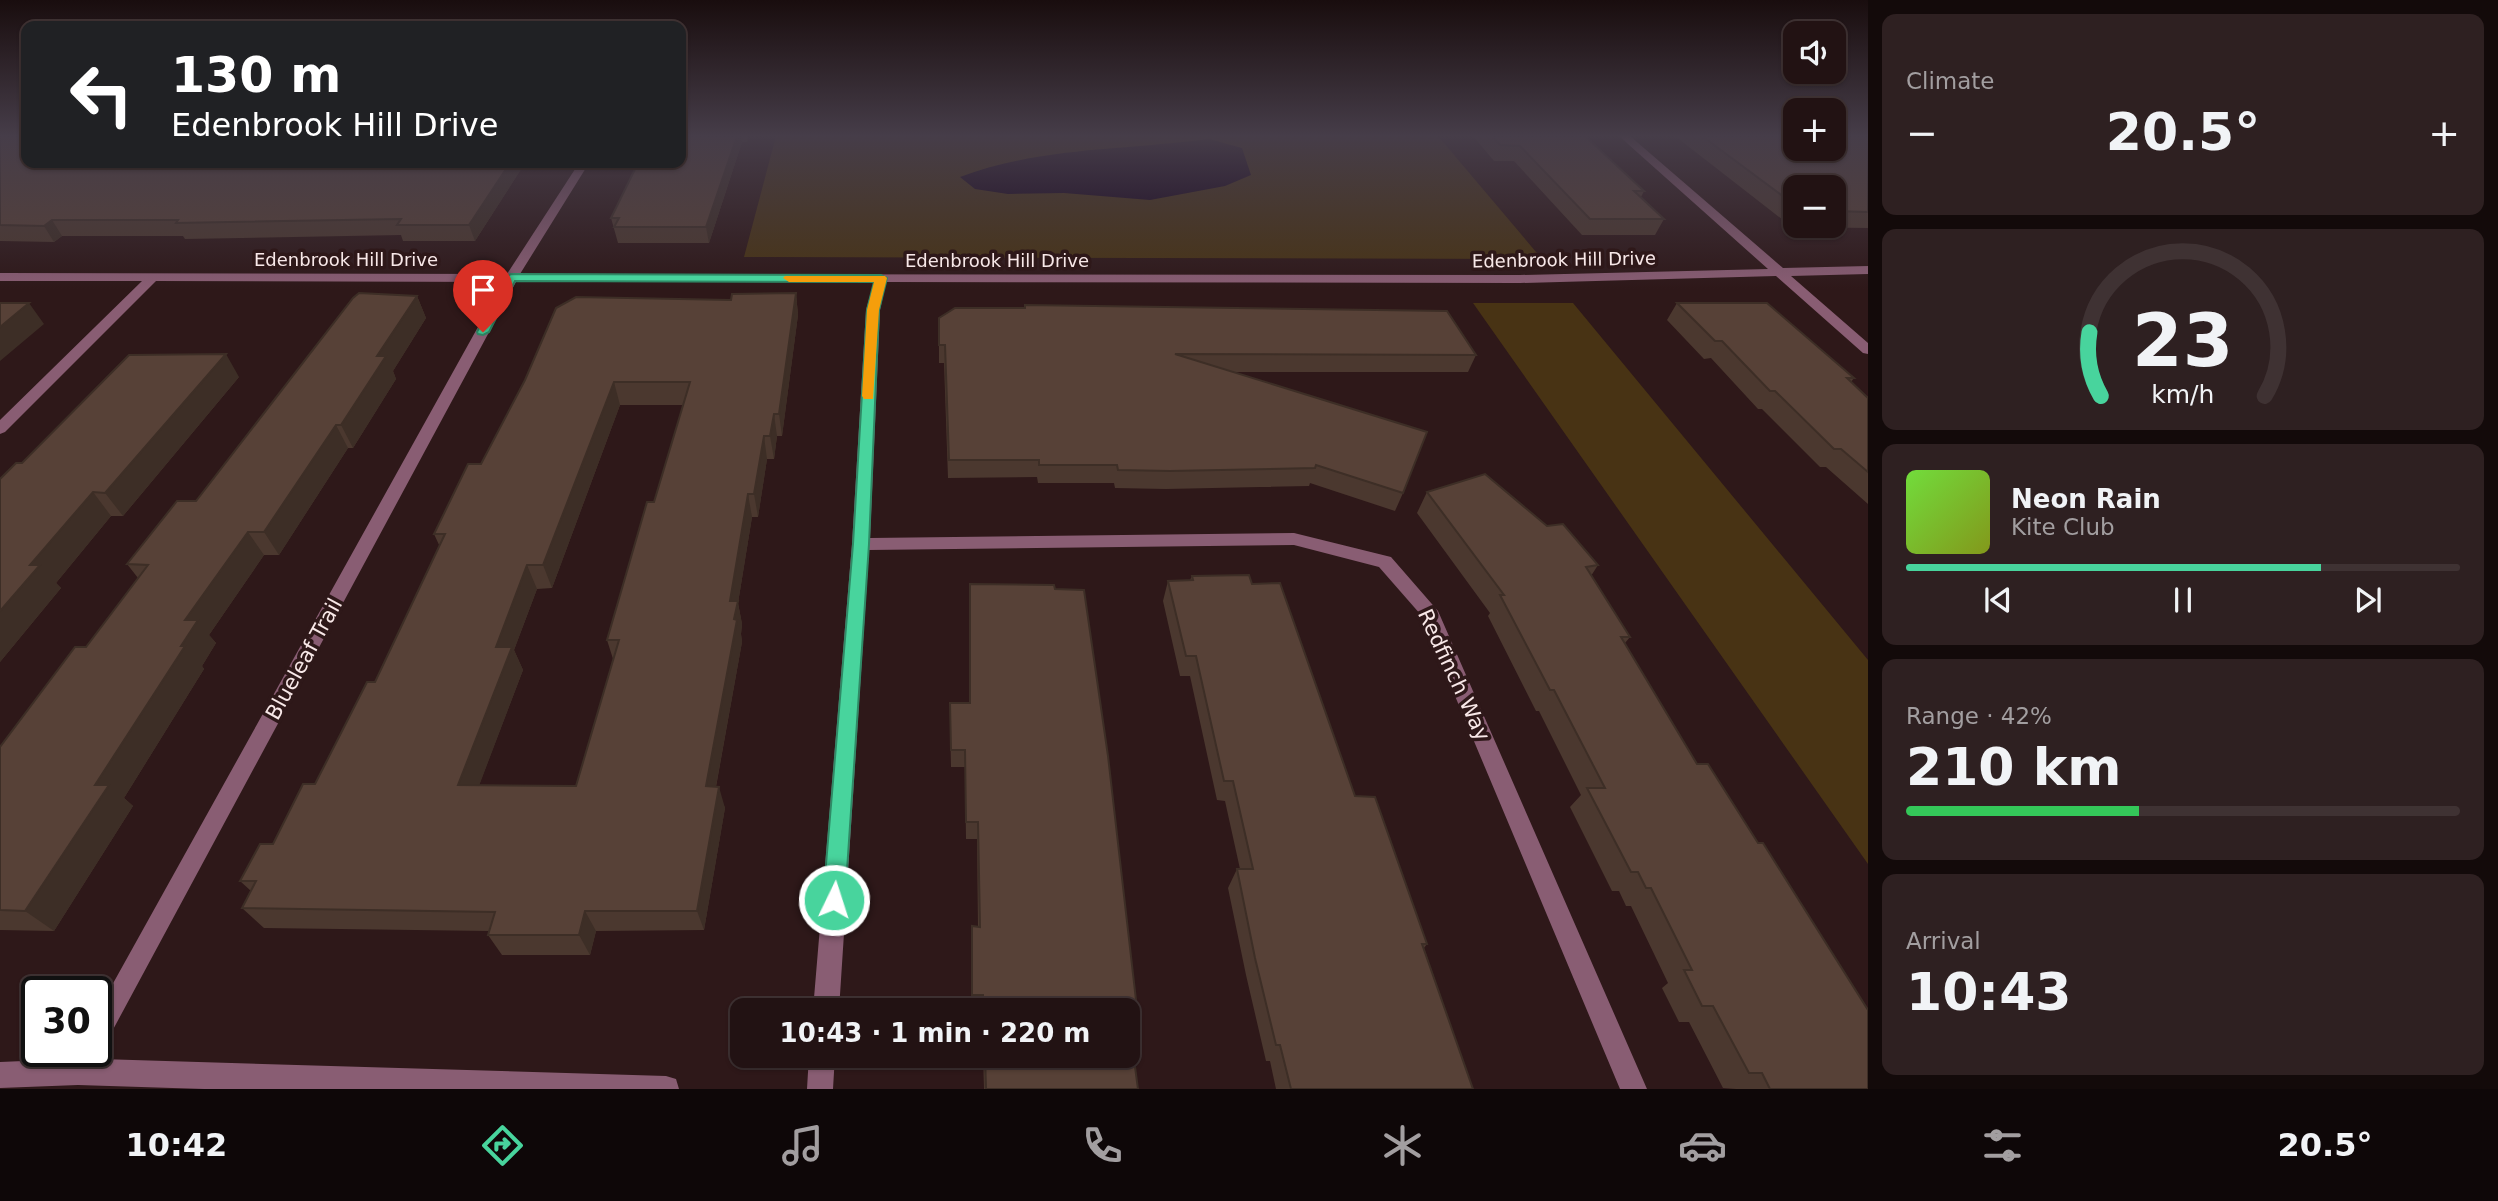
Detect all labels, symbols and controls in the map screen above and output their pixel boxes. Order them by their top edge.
map controls [1783,21,1846,238]
button: sound [1783,21,1846,84]
text: 130 m [171,47,341,104]
icon: left [56,49,147,140]
text: Climate [1906,68,1995,94]
button: + [1783,98,1846,161]
text: 20.5° [2106,102,2260,162]
text: Edenbrook Hill Drive [171,106,498,144]
text: − [1906,111,1938,155]
text: + [2428,111,2460,155]
button: − [1783,175,1846,238]
street label: Edenbrook Hill Drive [1472,247,1656,272]
street label: Edenbrook Hill Drive [254,249,438,270]
street label: Edenbrook Hill Drive [905,250,1089,271]
pin [453,260,513,332]
icon: arrive [464,271,502,309]
text: 23 [2132,298,2234,383]
text: km/h [2151,379,2215,408]
text: Neon Rain [2011,484,2161,514]
text: Kite Club [2011,514,2115,540]
icon: previous [1979,581,2017,619]
icon: pause [2164,581,2202,619]
icon: next [2349,581,2387,619]
street label: Blueleaf Trail [261,594,347,724]
street label: Redfinch Way [1413,605,1495,745]
text: Range · 42% [1906,703,2052,729]
text: 210 km [1906,737,2121,797]
position arrow [797,863,871,937]
text: Arrival [1906,928,1981,954]
text: 10:43 [1906,962,2072,1022]
speed limit sign: 30 [21,976,112,1067]
text: 10:43 · 1 min · 220 m [780,1018,1090,1048]
icon: directions [478,1121,527,1170]
icon: music [778,1121,827,1170]
icon: phone [1078,1121,1127,1170]
icon: climate [1378,1121,1427,1170]
icon: car [1678,1121,1727,1170]
icon: filters [1978,1121,2027,1170]
text: 10:42 [125,1126,227,1164]
text: 20.5° [2278,1126,2372,1164]

